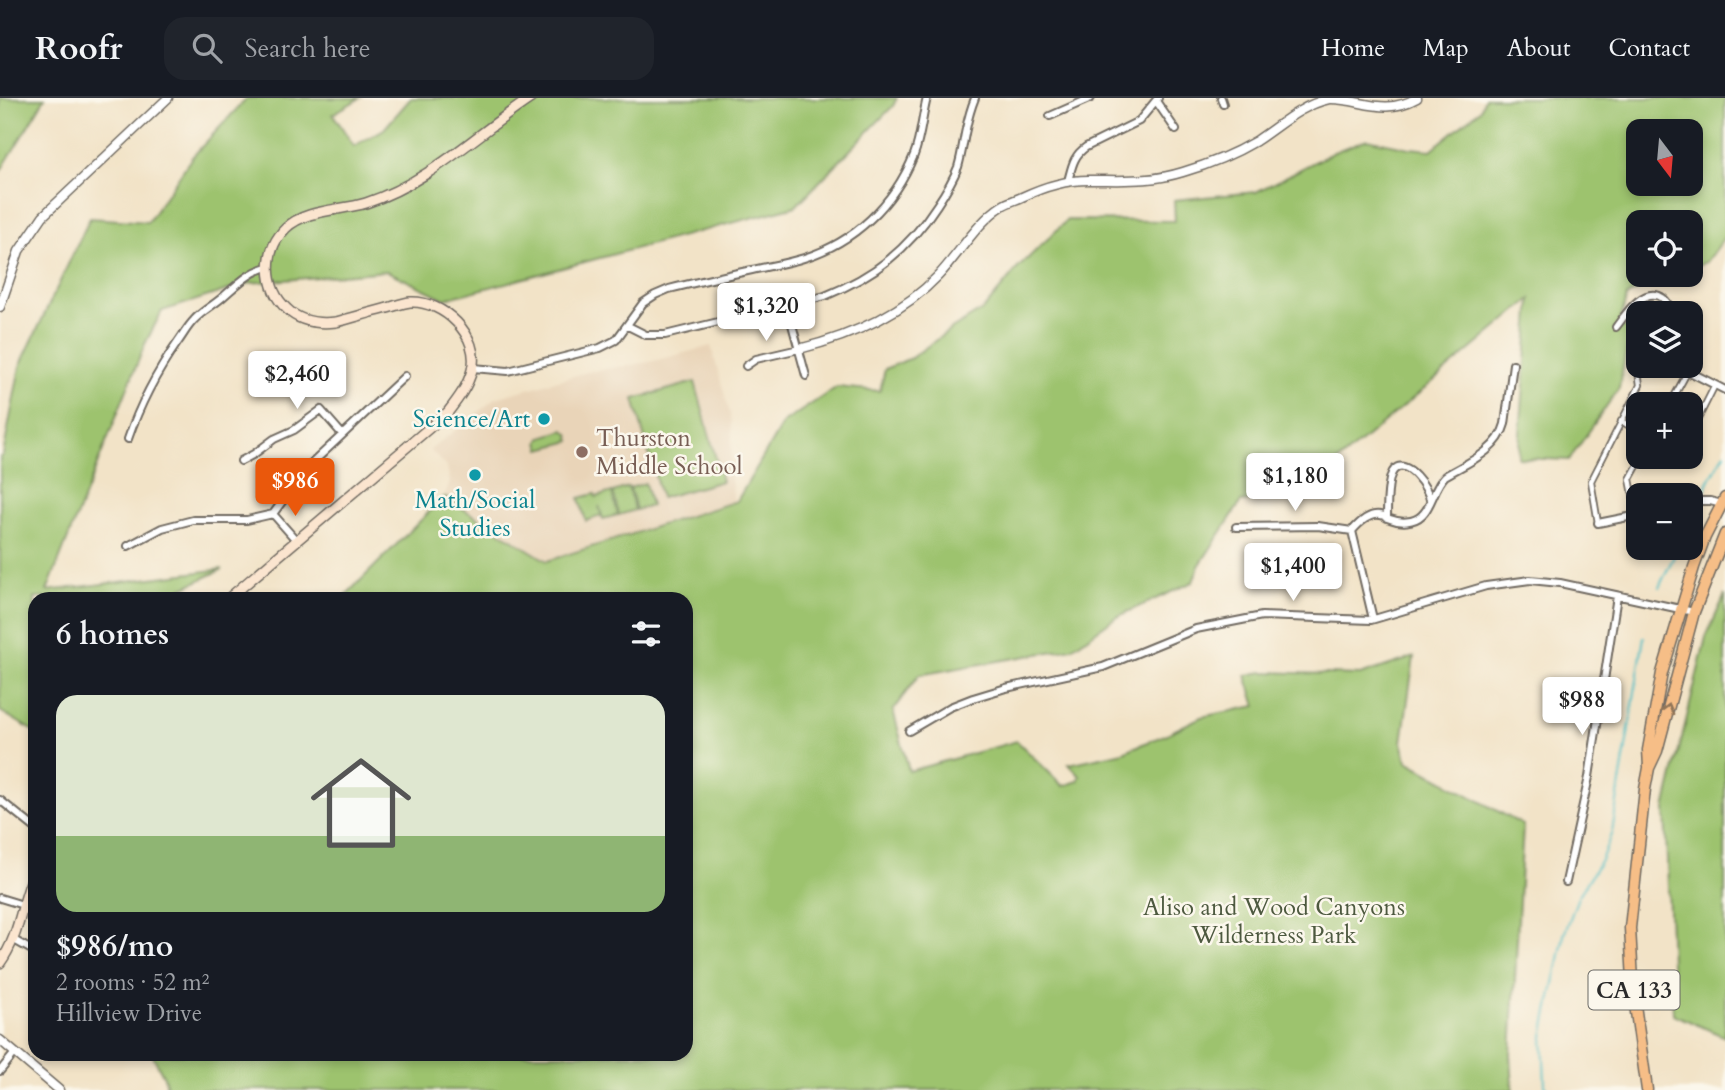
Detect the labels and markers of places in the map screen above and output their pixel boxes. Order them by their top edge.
pin: $1,320 [709,284,823,343]
pin: $2,460 [240,352,354,411]
place label: Science/Art [413,403,530,436]
marker: Science/Art [536,411,552,427]
place label: Thurston Middle School [596,422,743,483]
marker: Thurston Middle School [574,444,590,460]
pin: $1,180 [1238,454,1352,513]
pin: $986 [254,458,336,518]
marker: Math/Social Studies [467,467,483,483]
place label: Math/Social Studies [415,484,535,545]
pin: $1,400 [1236,544,1350,603]
pin: $988 [1541,678,1623,737]

